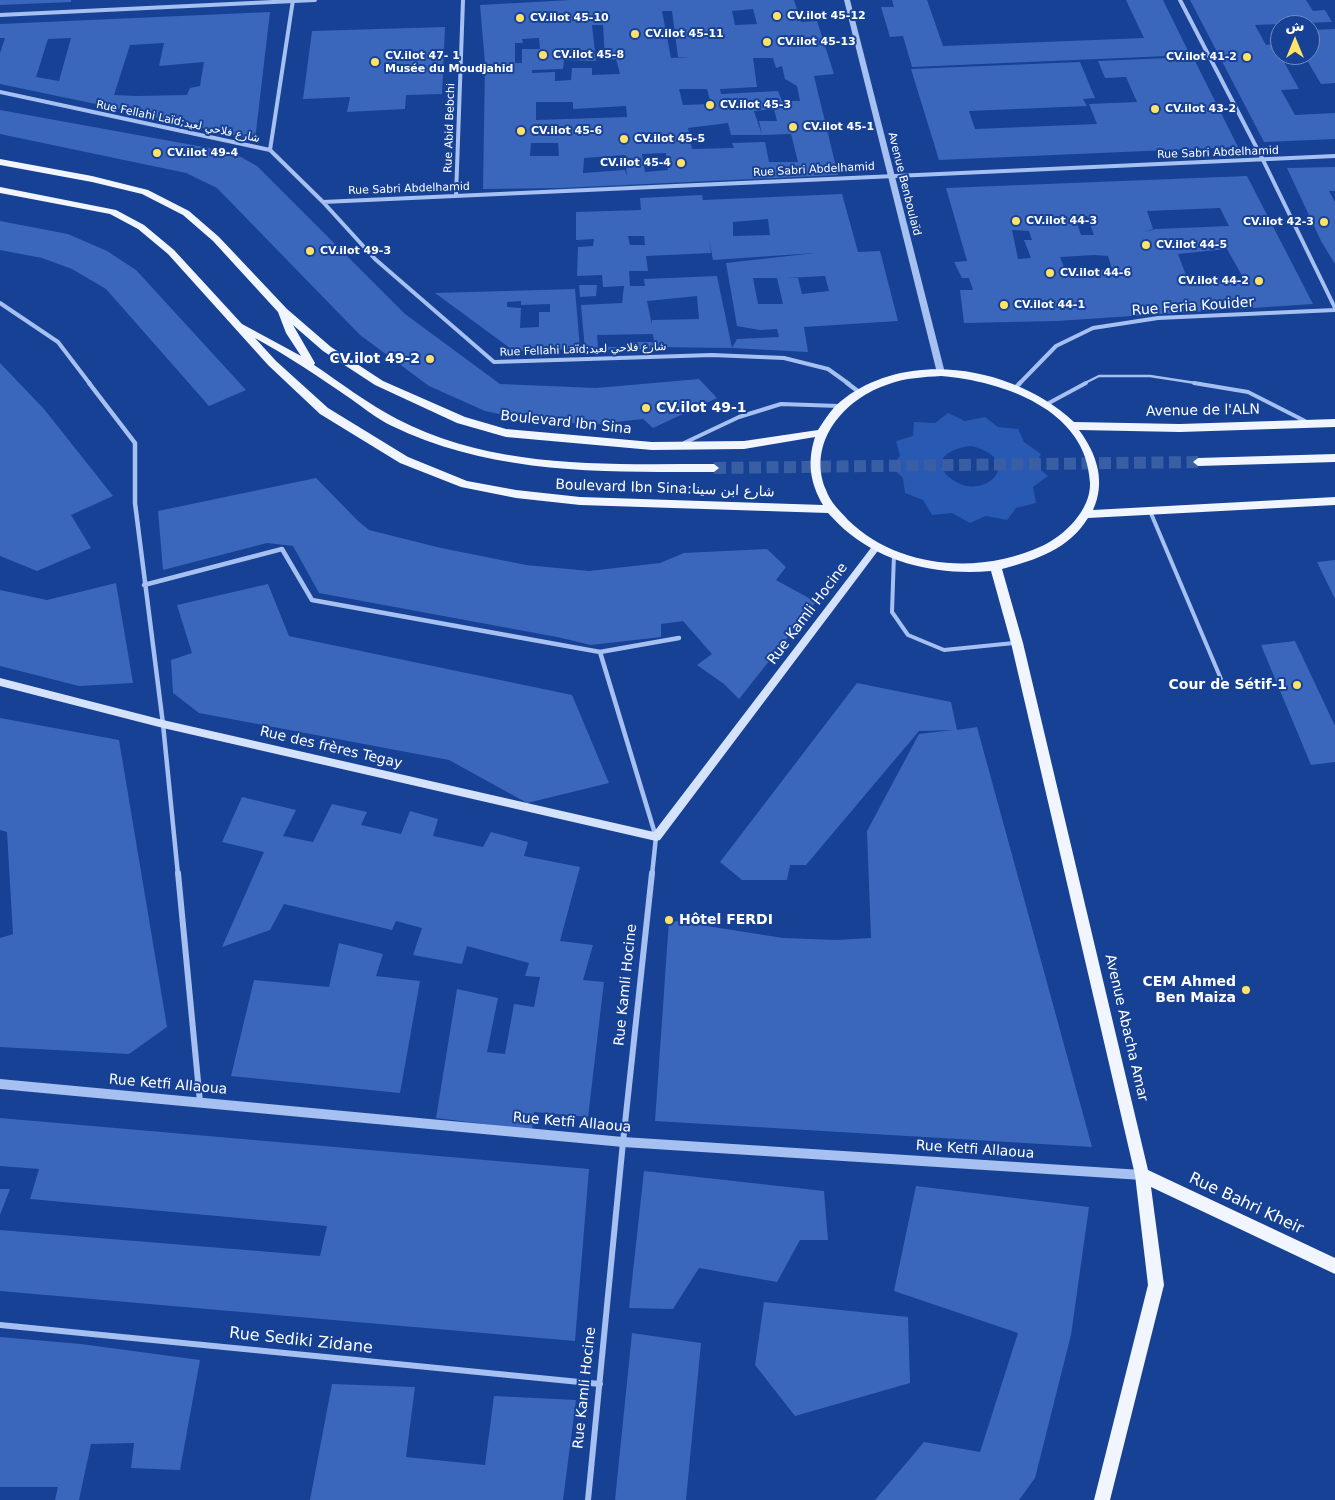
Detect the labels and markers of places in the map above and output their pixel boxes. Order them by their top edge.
place label: CV.ilot 45-12 [787,9,866,23]
marker: CV.ilot 45-12 [771,10,783,22]
place label: CV.ilot 45-10 [530,11,609,25]
marker: CV.ilot 45-10 [514,12,526,24]
place label: CV.ilot 45-11 [645,27,724,41]
marker: CV.ilot 45-11 [629,28,641,40]
place label: CV.ilot 45-13 [777,35,856,49]
marker: CV.ilot 45-13 [761,36,773,48]
place label: CV.ilot 45-8 [553,48,624,62]
place label: CV.ilot 47- 1 Musée du Moudjahid [385,49,513,75]
marker: CV.ilot 45-8 [537,49,549,61]
place label: CV.ilot 41-2 [1166,50,1237,64]
marker: CV.ilot 41-2 [1241,51,1253,63]
marker: CV.ilot 47- 1 Musée du Moudjahid [369,56,381,68]
place label: CV.ilot 45-3 [720,98,791,112]
marker: CV.ilot 45-3 [704,99,716,111]
place label: CV.ilot 43-2 [1165,102,1236,116]
marker: CV.ilot 43-2 [1149,103,1161,115]
place label: CV.ilot 45-1 [803,120,874,134]
marker: CV.ilot 45-1 [787,121,799,133]
place label: CV.ilot 45-6 [531,124,602,138]
marker: CV.ilot 45-6 [515,125,527,137]
place label: CV.ilot 45-5 [634,132,705,146]
marker: CV.ilot 45-5 [618,133,630,145]
place label: CV.ilot 49-4 [167,146,238,160]
marker: CV.ilot 49-4 [151,147,163,159]
place label: CV.ilot 45-4 [600,156,671,170]
marker: CV.ilot 45-4 [675,157,687,169]
place label: CV.ilot 44-3 [1026,214,1097,228]
marker: CV.ilot 44-3 [1010,215,1022,227]
place label: CV.ilot 42-3 [1243,215,1314,229]
marker: CV.ilot 42-3 [1318,216,1330,228]
place label: CV.ilot 44-5 [1156,238,1227,252]
marker: CV.ilot 44-5 [1140,239,1152,251]
place label: CV.ilot 49-3 [320,244,391,258]
marker: CV.ilot 49-3 [304,245,316,257]
place label: CV.ilot 44-6 [1060,266,1131,280]
marker: CV.ilot 44-6 [1044,267,1056,279]
place label: CV.ilot 44-2 [1178,274,1249,288]
marker: CV.ilot 44-2 [1253,275,1265,287]
place label: CV.ilot 44-1 [1014,298,1085,312]
marker: CV.ilot 44-1 [998,299,1010,311]
place label: CV.ilot 49-2 [330,351,420,367]
marker: CV.ilot 49-2 [424,353,436,365]
place label: CV.ilot 49-1 [656,400,746,416]
marker: CV.ilot 49-1 [640,402,652,414]
place label: Cour de Sétif-1 [1169,677,1287,693]
marker: Cour de Sétif-1 [1291,679,1303,691]
place label: Hôtel FERDI [679,912,773,928]
marker: Hôtel FERDI [663,914,675,926]
place label: CEM Ahmed Ben Maiza [1142,974,1236,1006]
marker: CEM Ahmed Ben Maiza [1240,984,1252,996]

